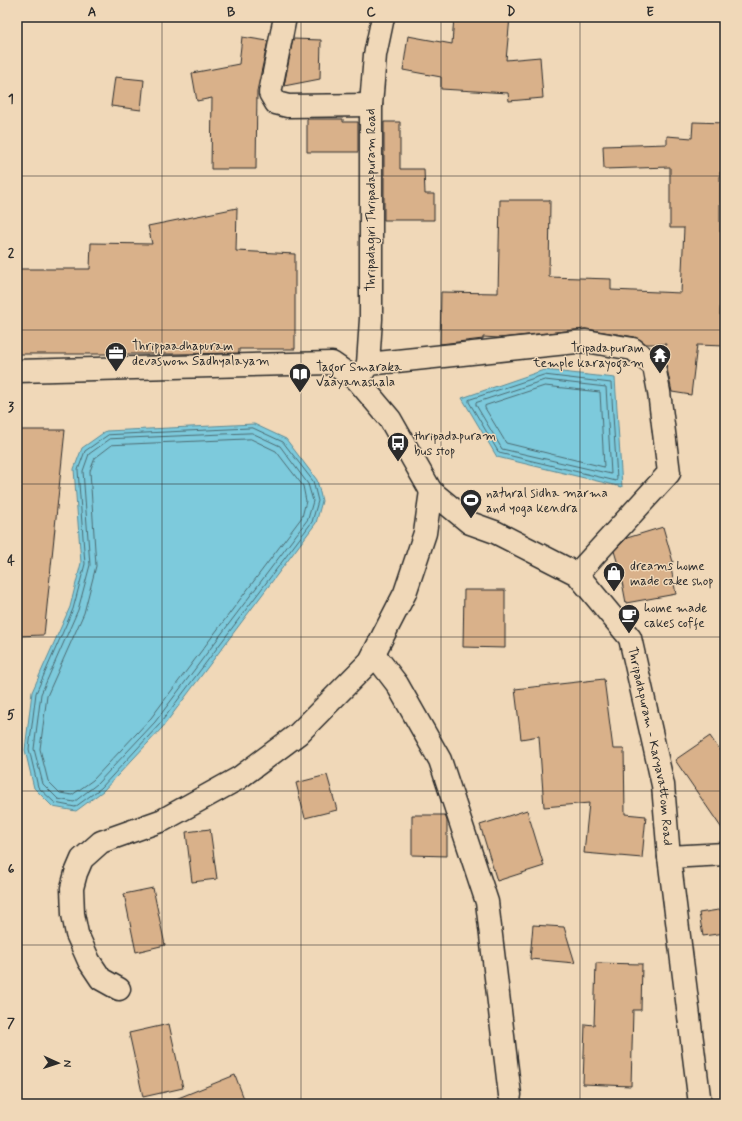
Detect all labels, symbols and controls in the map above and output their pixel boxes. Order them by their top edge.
text: A [88,4,96,21]
text: B [227,4,236,21]
text: C [366,4,376,21]
text: D [507,4,516,21]
text: E [646,4,654,21]
text: 1 [8,91,14,108]
street label: Thripadagiri Thripadapuram Road [363,108,381,292]
text: 2 [8,245,15,262]
place label: Thrippaadhapuram devaswom Sadhyalayam [132,338,270,370]
office icon: Thrippaadhapuram devaswom Sadhyalayam [103,340,129,373]
place label: Tripadapuram temple karayogam [532,340,644,374]
temple icon: Tripadapuram temple karayogam [647,342,673,375]
place label: Tagor Smaraka Vaayanashala [316,359,402,391]
library icon: Tagor Smaraka Vaayanashala [287,361,313,394]
text: 3 [8,399,14,416]
place label: thripadapuram bus stop [414,428,496,460]
bus stop icon: thripadapuram bus stop [385,430,411,463]
place label: natural sidha marma and yoga kendra [486,485,608,517]
sports icon: natural sidha marma and yoga kendra [458,487,484,520]
text: 4 [7,553,15,570]
place label: dreams home made cake shop [630,558,714,590]
shop icon: dreams home made cake shop [601,560,627,593]
place label: home made cakes coffe [644,600,707,632]
cafe icon: home made cakes coffe [616,602,642,635]
street label: Thripadapuram - Karyavattom Road [624,645,677,847]
text: 5 [7,707,15,724]
text: 6 [8,861,15,878]
text: 7 [7,1015,15,1032]
north arrow [38,1043,78,1083]
text: N [60,1059,74,1067]

